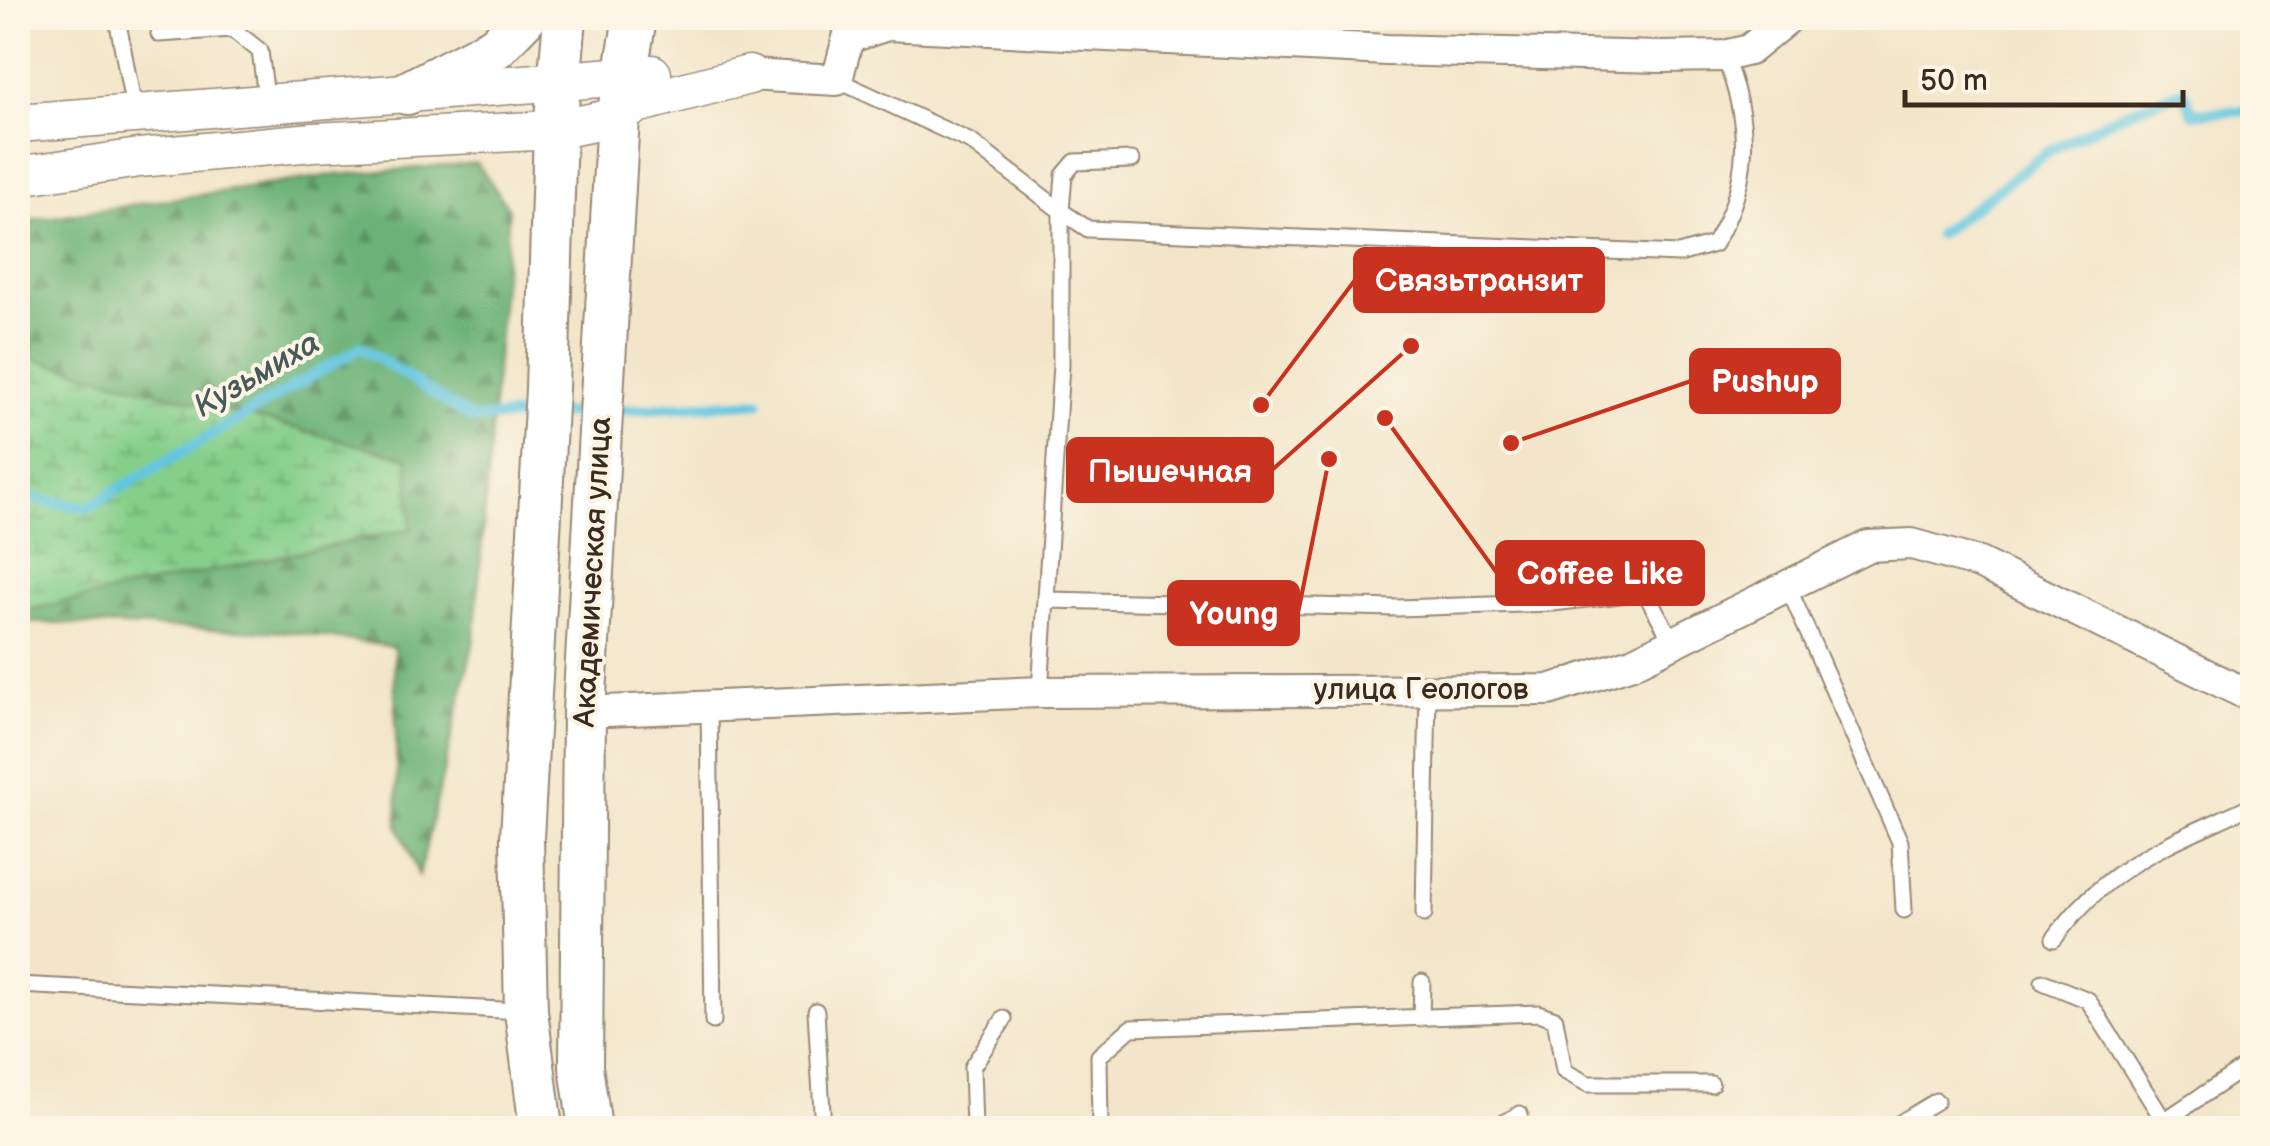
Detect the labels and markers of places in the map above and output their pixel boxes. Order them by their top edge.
callout: Связьтранзит [1355,249,1603,311]
callout: Pushup [1691,350,1839,412]
callout: Пышечная [1068,439,1272,501]
callout: Coffee Like [1497,542,1703,604]
callout: Young [1169,582,1298,644]

